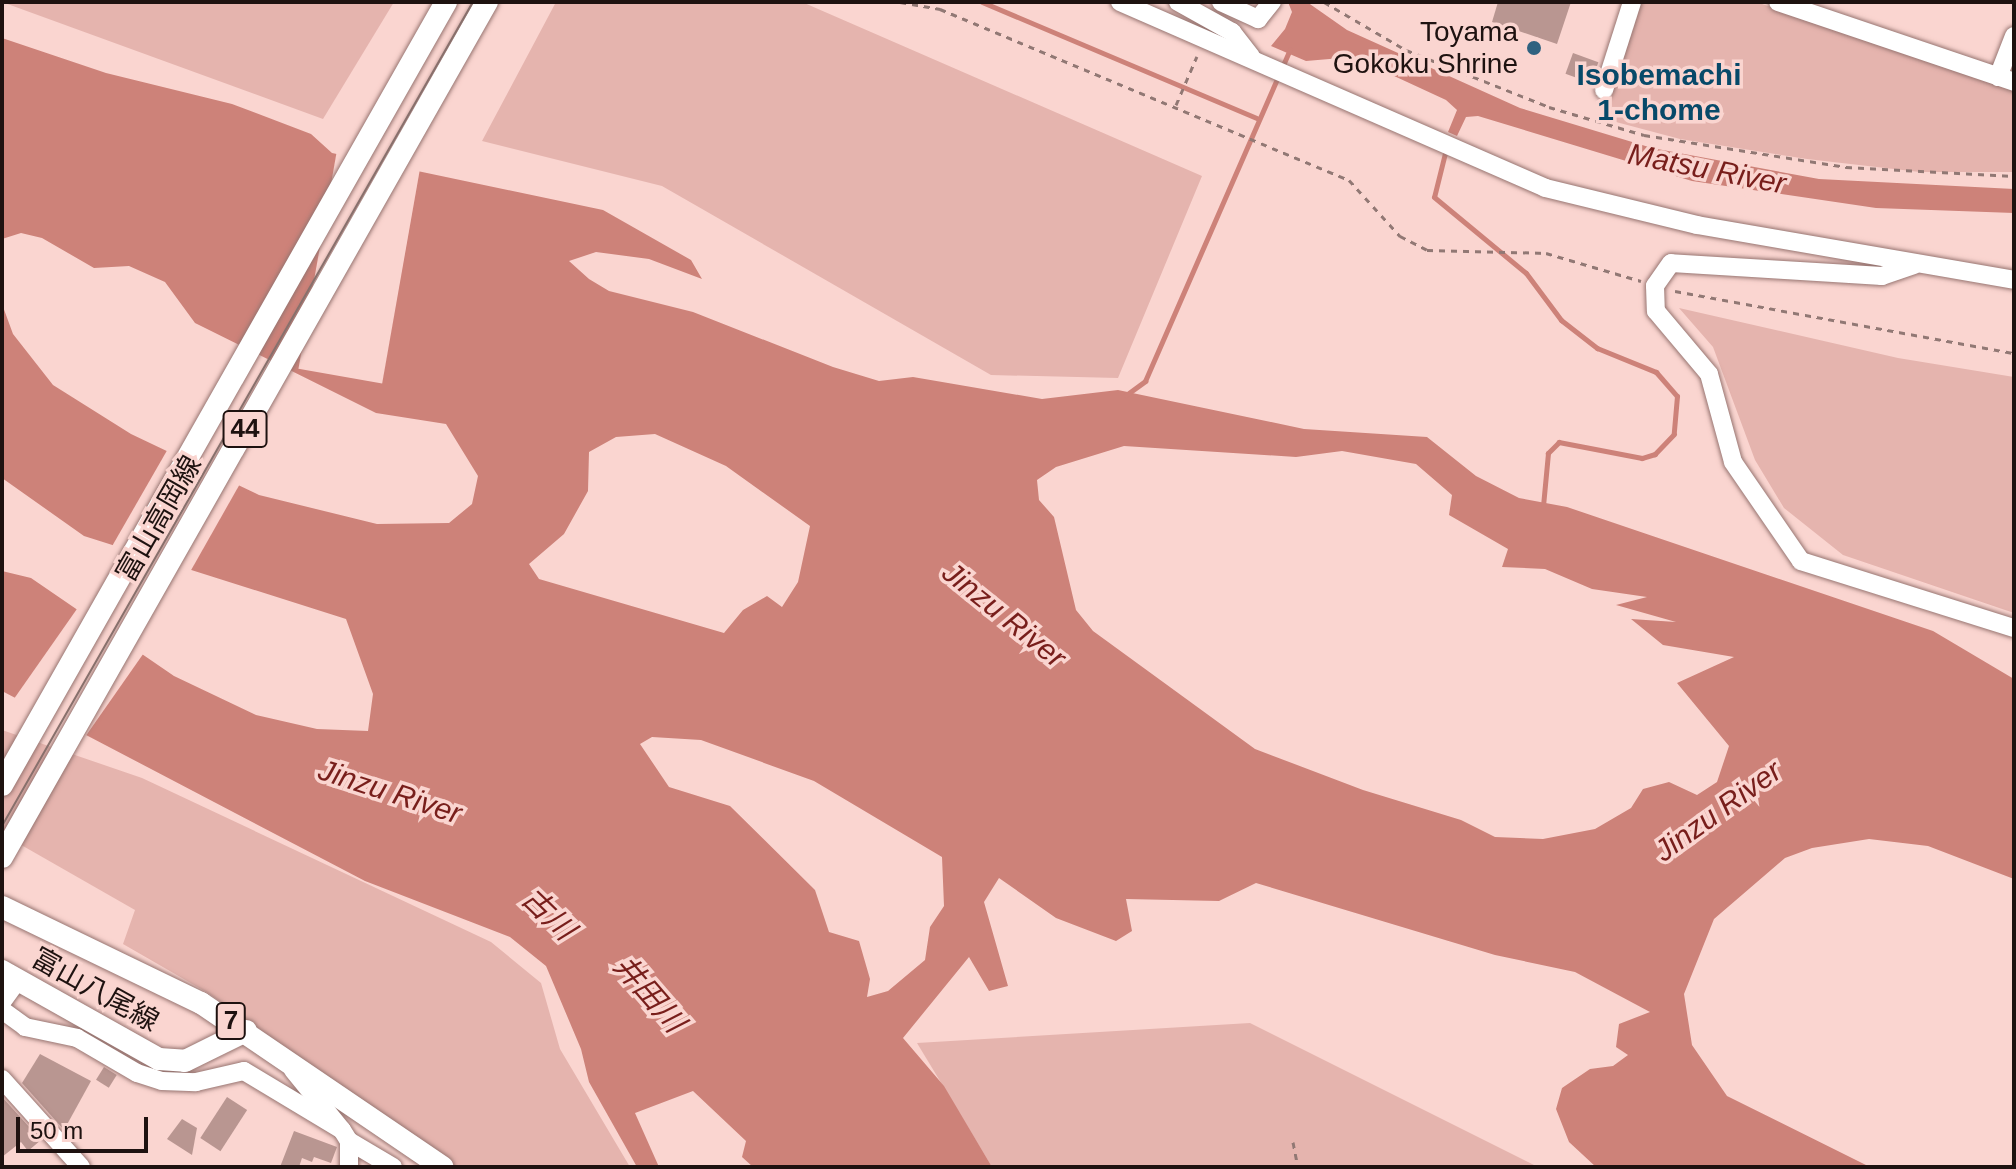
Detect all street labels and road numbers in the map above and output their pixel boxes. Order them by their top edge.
road number: 44 [221,407,269,451]
street label: 富山高岡線 [109,450,209,588]
street label: 富山八尾線 [26,941,164,1039]
road number: 7 [215,999,247,1043]

